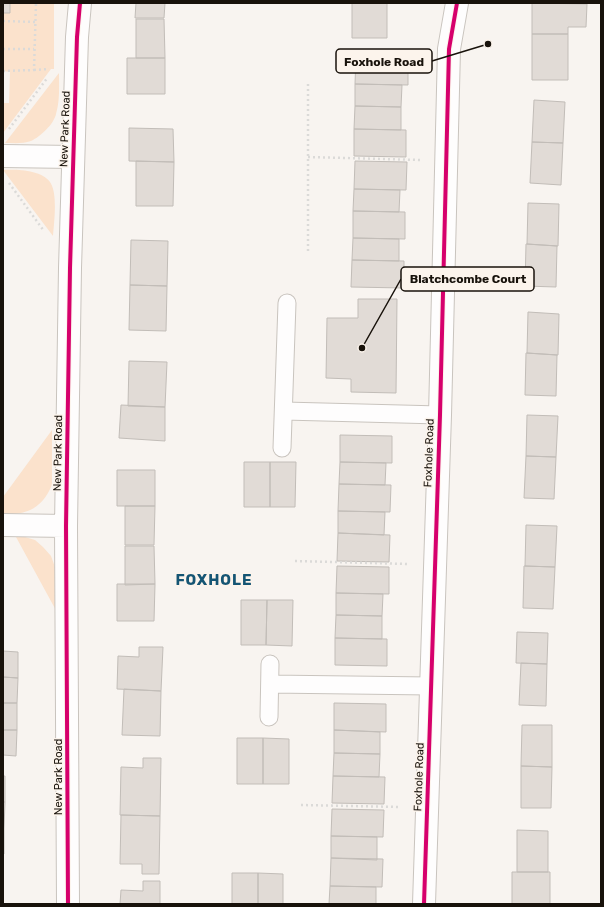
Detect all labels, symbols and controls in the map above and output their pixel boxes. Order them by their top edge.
callout: Foxhole Road [336,49,432,73]
text: Foxhole Road [344,55,424,69]
street label: New Park Road [57,91,73,167]
callout: Blatchcombe Court [401,267,534,291]
text: Blatchcombe Court [410,272,527,286]
street label: New Park Road [51,415,65,491]
street label: Foxhole Road [421,418,437,488]
district label: FOXHOLE [175,571,253,589]
street label: New Park Road [52,739,65,815]
street label: Foxhole Road [411,742,427,812]

